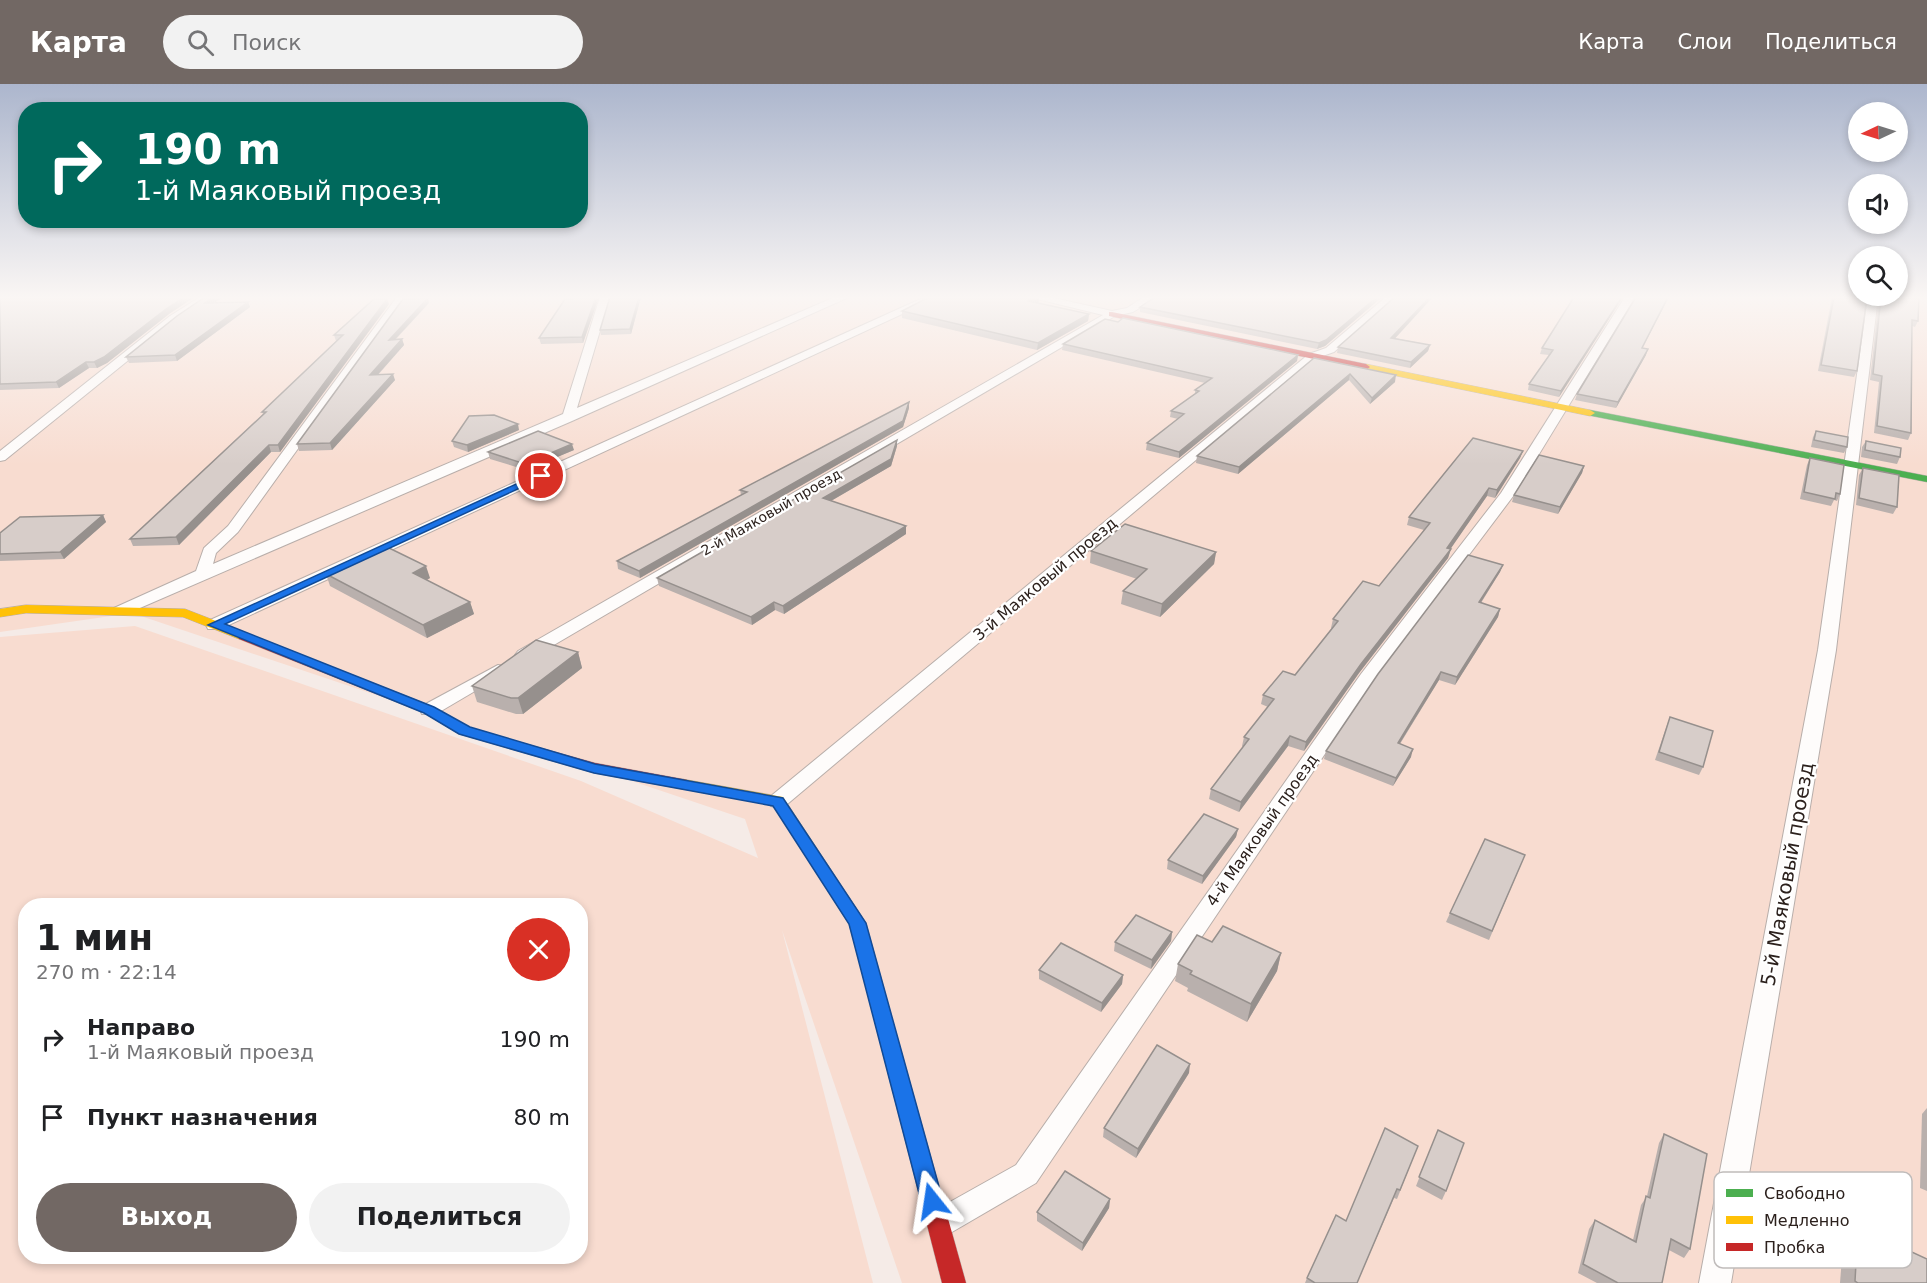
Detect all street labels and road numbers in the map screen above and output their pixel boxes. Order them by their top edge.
street label: 2-й Маяковый проезд [698,465,844,559]
street label: 3-й Маяковый проезд [969,513,1121,645]
street label: 4-й Маяковый проезд [1202,750,1322,910]
street label: 5-й Маяковый проезд [1755,760,1819,988]

